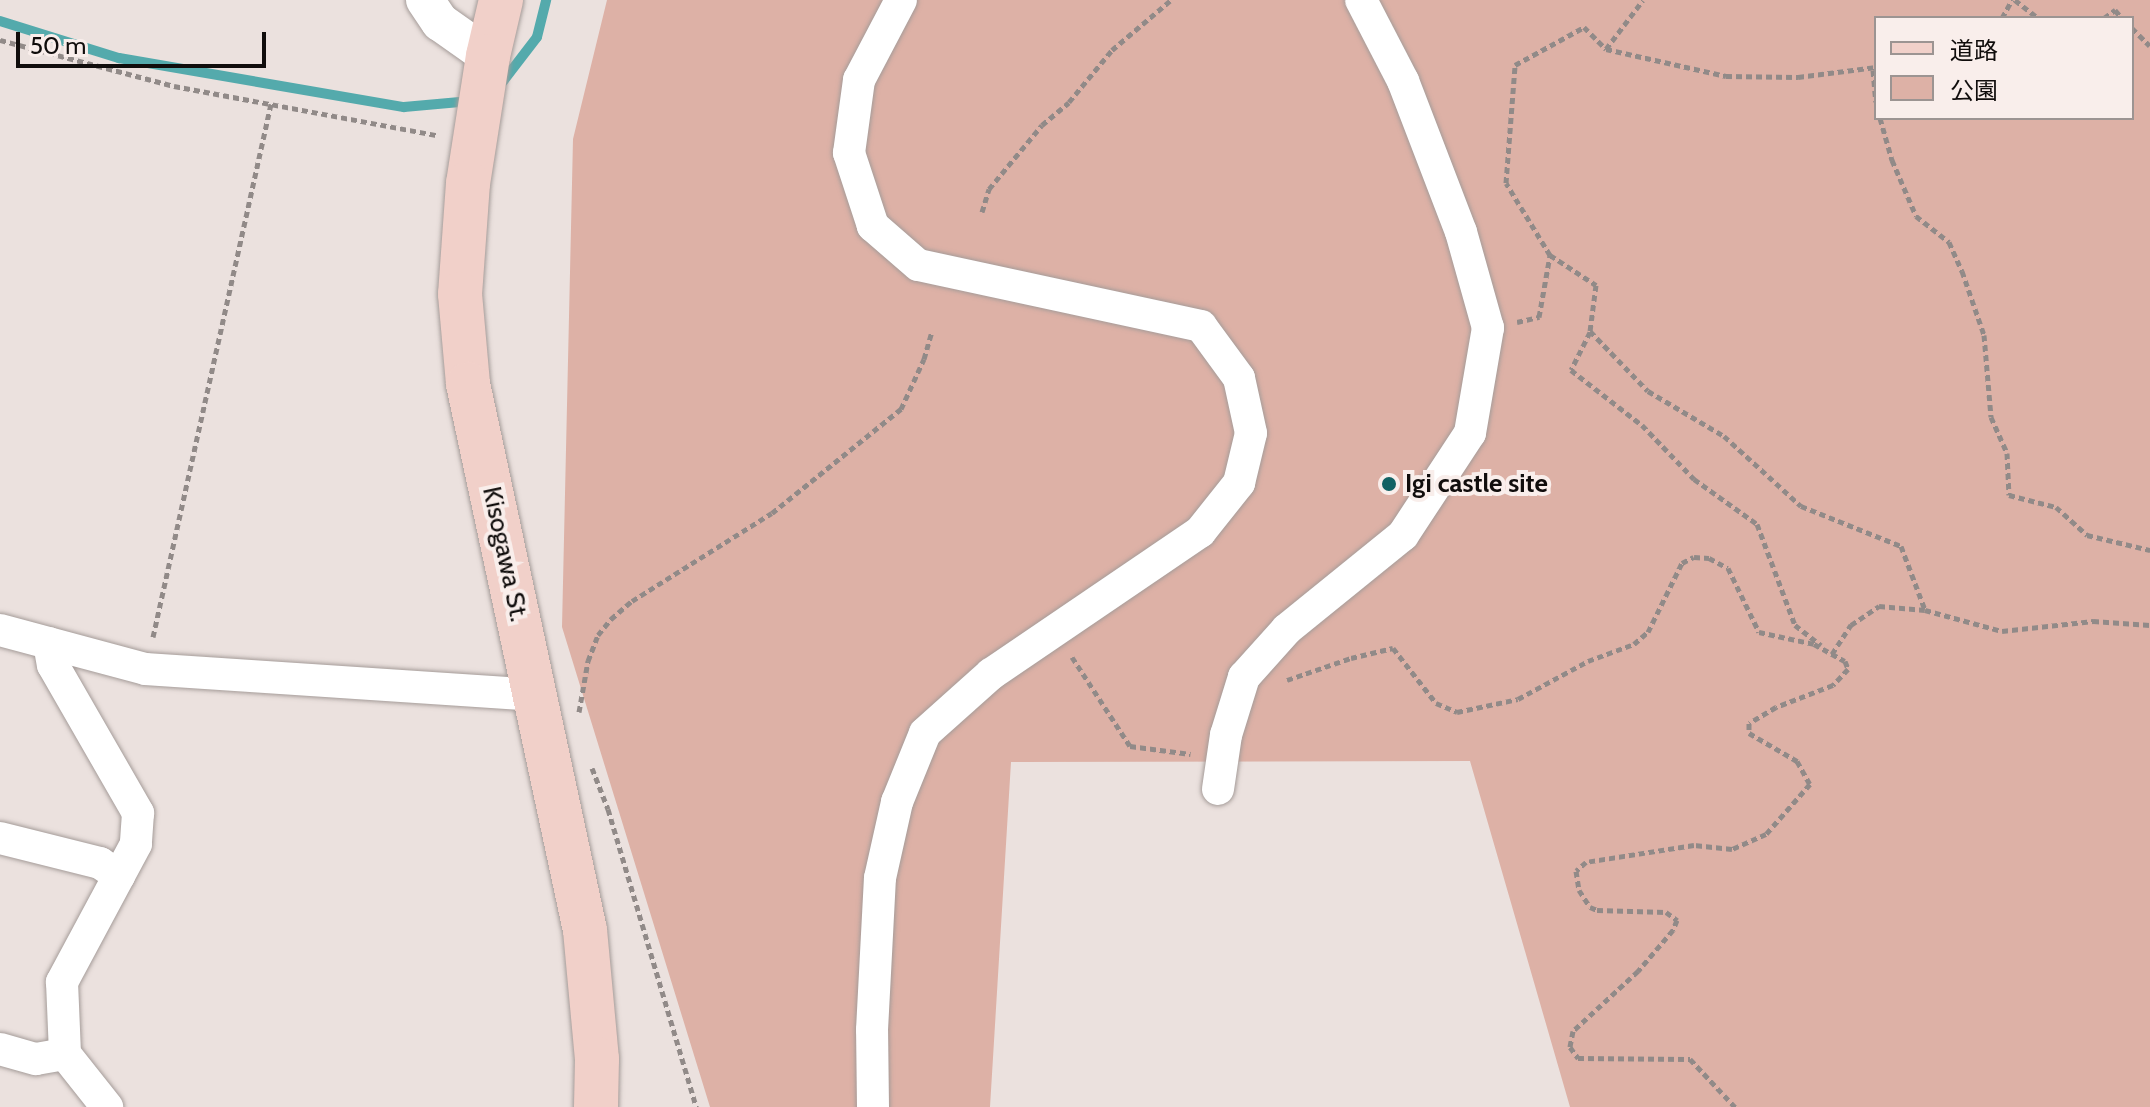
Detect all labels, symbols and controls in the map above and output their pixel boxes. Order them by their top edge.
scale bar [20,16,270,66]
legend [1874,16,2134,120]
text: 50 m [30,31,86,60]
text: 道路 [1950,36,1998,65]
text: 公園 [1950,76,1998,105]
place label: Igi castle site [1405,468,1548,500]
marker: Igi castle site [1380,475,1398,493]
street label: Kisogawa St. [475,484,535,624]

